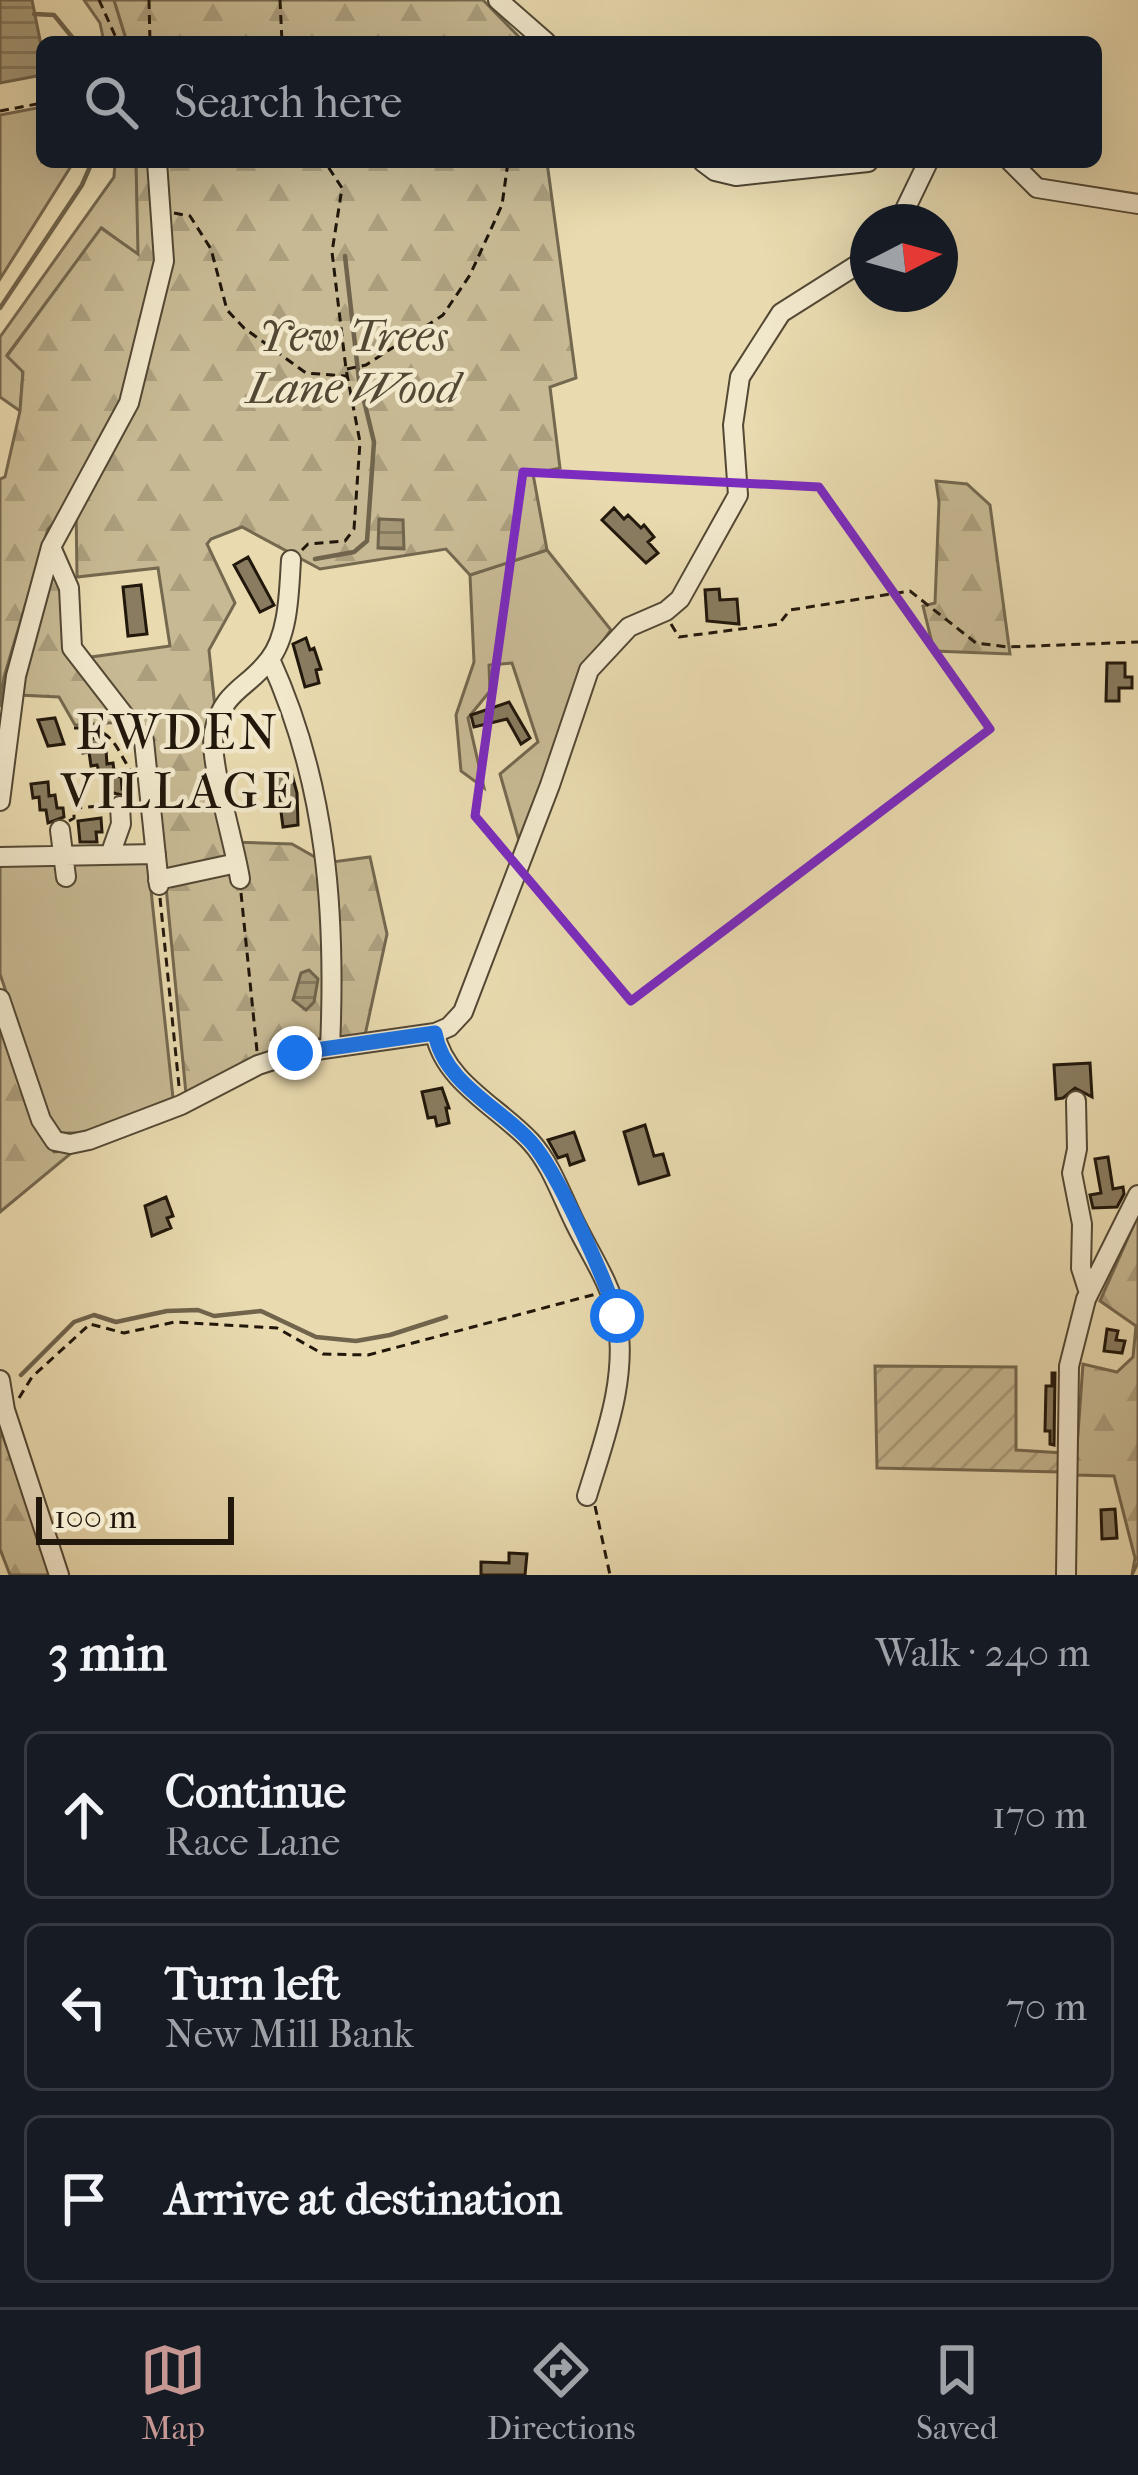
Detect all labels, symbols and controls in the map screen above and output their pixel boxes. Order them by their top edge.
search box [36,36,1102,168]
icon: search [78,69,144,135]
text: Search here [174,76,402,129]
north arrow [850,204,958,312]
park label: Yew Trees Lane Wood [244,310,464,415]
district label: EWDEN VILLAGE [59,702,296,821]
route end [268,1026,322,1080]
route start [590,1289,644,1343]
scale bar [36,1491,234,1544]
text: 100 m [54,1498,137,1537]
text: 3 min [48,1623,167,1683]
text: Walk · 240 m [875,1630,1090,1676]
text: Continue [165,1766,346,1819]
icon: ahead [51,1782,117,1848]
text: 170 m [992,1792,1087,1838]
text: Race Lane [165,1819,340,1865]
text: Turn left [165,1958,340,2011]
icon: left [51,1974,117,2040]
text: 70 m [1006,1984,1087,2030]
text: New Mill Bank [165,2011,414,2057]
icon: arrive [51,2166,117,2232]
text: Arrive at destination [165,2173,562,2226]
tab: Map [140,2337,206,2448]
tab: Directions [487,2337,635,2448]
tab: Saved [916,2337,998,2448]

